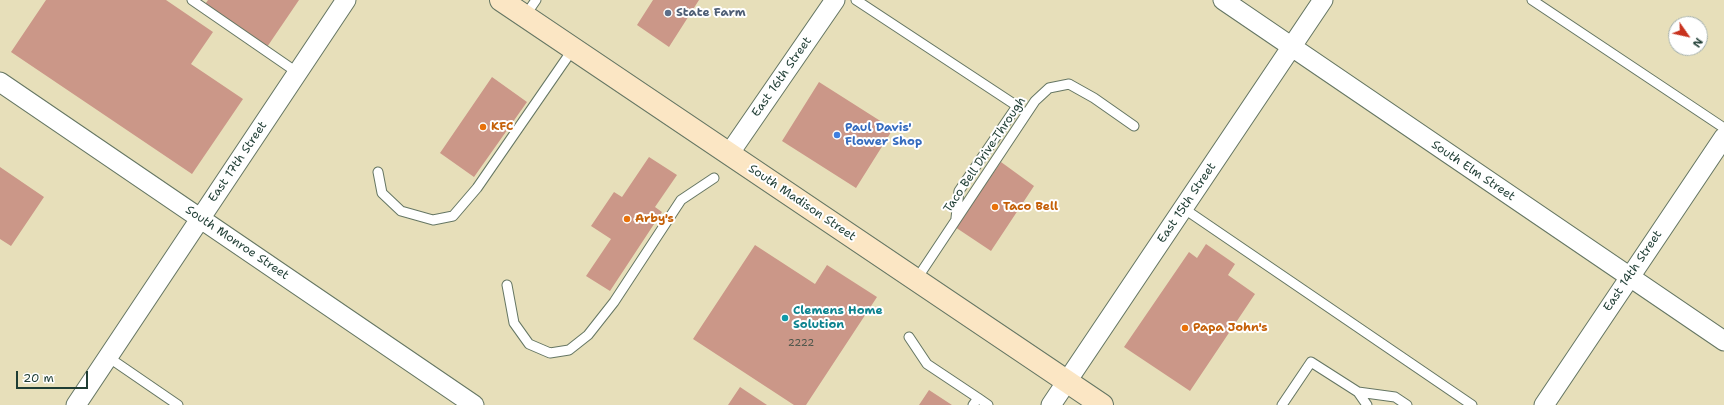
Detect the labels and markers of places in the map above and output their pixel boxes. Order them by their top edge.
place label: State Farm [676,6,746,20]
marker: State Farm [663,8,673,18]
place label: KFC [491,120,513,134]
place label: Paul Davis' Flower Shop [845,121,922,149]
marker: KFC [478,122,488,132]
marker: Paul Davis' Flower Shop [832,130,842,140]
place label: Taco Bell [1003,200,1058,214]
marker: Taco Bell [990,202,1000,212]
place label: Arby's [635,212,674,226]
marker: Arby's [622,214,632,224]
place label: Clemens Home Solution [793,304,883,332]
marker: Clemens Home Solution [780,313,790,323]
place label: Papa John's [1193,321,1267,335]
marker: Papa John's [1180,323,1190,333]

